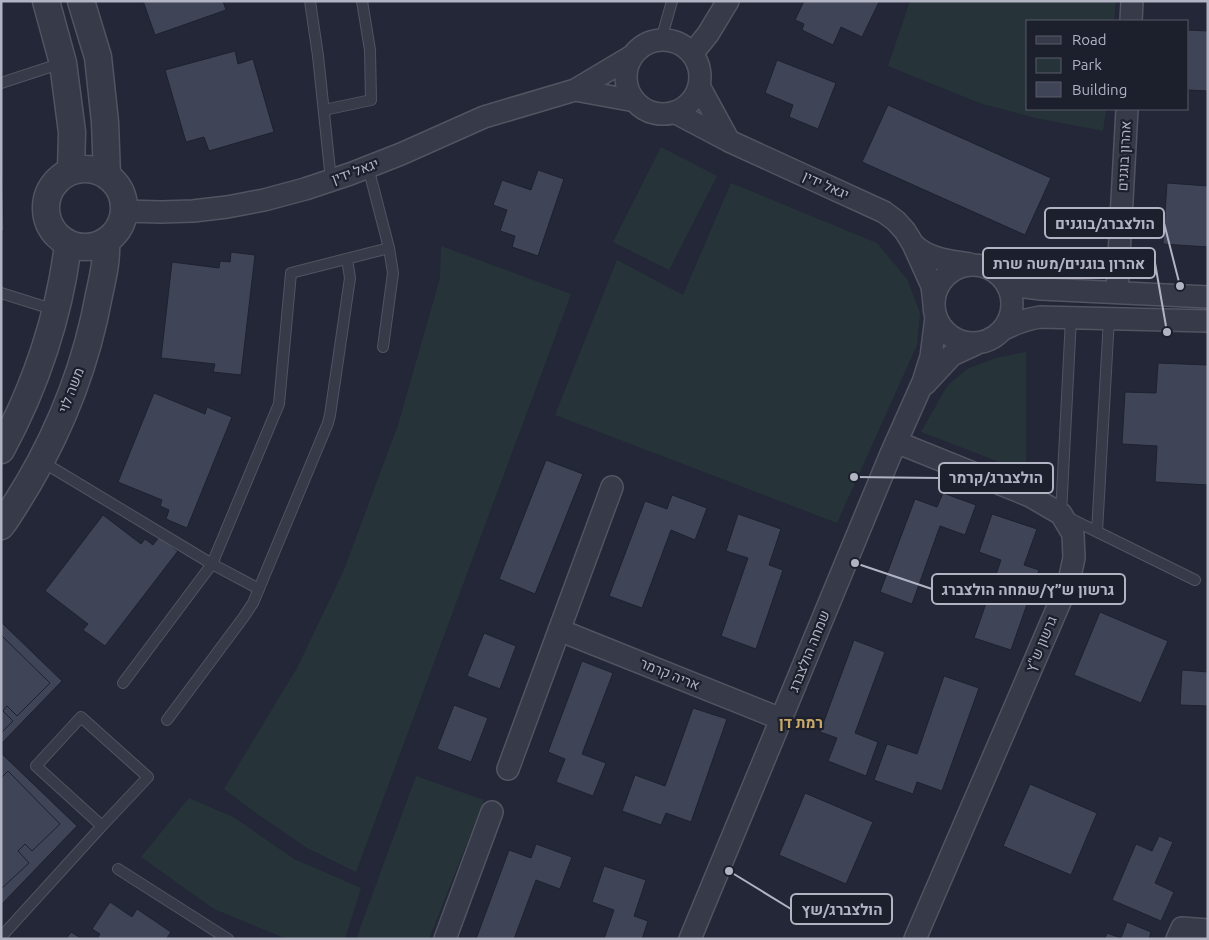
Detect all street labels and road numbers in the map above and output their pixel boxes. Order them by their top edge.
street label: אהרון בוגנים [1114,120,1134,192]
street label: יגאל ידין [329,155,381,187]
street label: יגאל ידין [801,167,851,203]
street label: משה לוי [55,365,87,415]
street label: שמחה הולצברג [785,608,833,694]
street label: גרשון ש"ץ [1022,614,1060,674]
street label: אריה קרמר [638,655,702,693]

